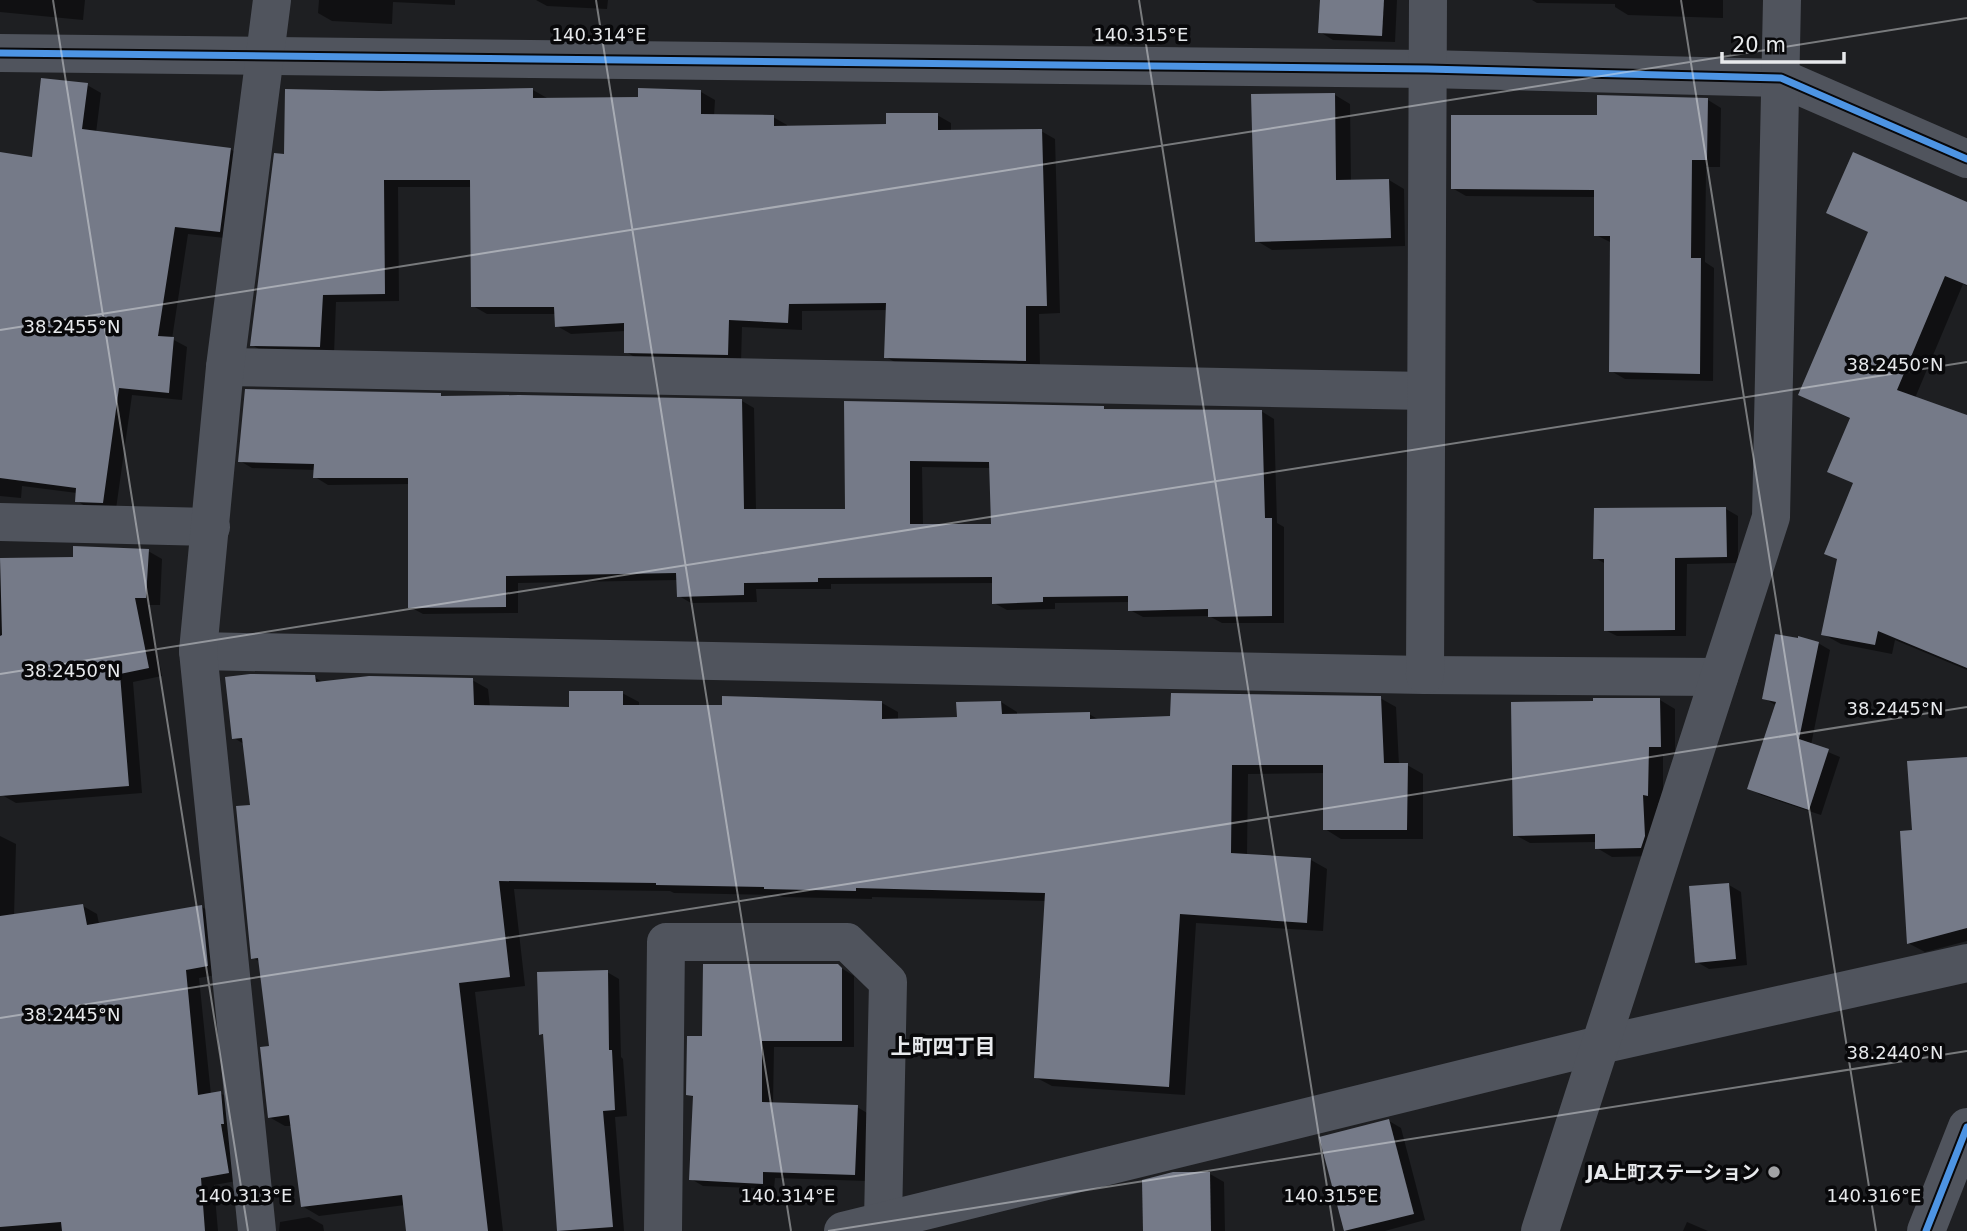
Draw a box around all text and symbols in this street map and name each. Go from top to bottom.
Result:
scale bar [1722,21,1844,65]
text: 140.314°E [552,24,646,45]
text: 140.315°E [1094,24,1188,45]
text: 20 m [1732,33,1786,57]
text: 38.2455°N [24,316,120,337]
text: 38.2450°N [1847,354,1943,375]
text: 38.2450°N [24,660,120,681]
text: 38.2445°N [1847,698,1943,719]
text: 38.2445°N [24,1004,120,1025]
district label: 上町四丁目 [891,1035,996,1059]
text: 38.2440°N [1847,1042,1943,1063]
place label: JA上町ステーション [1585,1161,1760,1183]
marker: JA上町ステーション [1766,1164,1782,1180]
text: 140.313°E [198,1185,292,1206]
text: 140.314°E [741,1185,835,1206]
text: 140.315°E [1284,1185,1378,1206]
text: 140.316°E [1827,1185,1921,1206]

